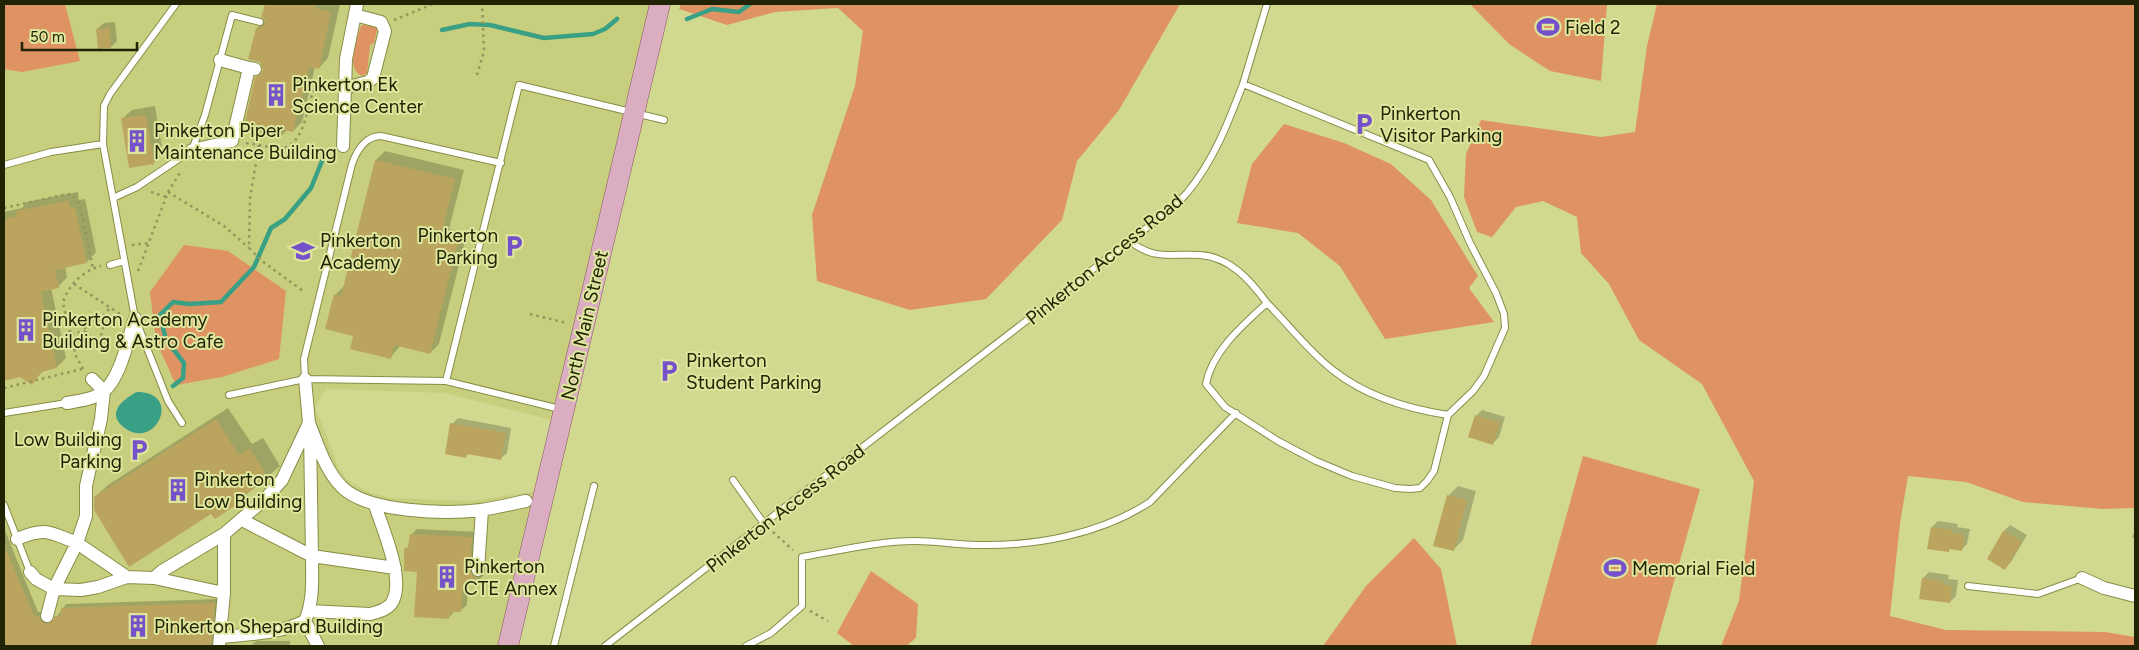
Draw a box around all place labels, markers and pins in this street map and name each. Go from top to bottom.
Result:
sports icon: Field 2 [1535,14,1561,40]
place label: Field 2 [1565,16,1621,39]
place label: Pinkerton Ek Science Center [292,73,424,118]
building icon: Pinkerton Ek Science Center [263,82,289,108]
place label: Pinkerton Visitor Parking [1380,102,1502,147]
parking icon: Pinkerton Visitor Parking [1351,111,1377,137]
place label: Pinkerton Piper Maintenance Building [154,119,337,164]
building icon: Pinkerton Piper Maintenance Building [124,128,150,154]
place label: Pinkerton Parking [417,224,498,269]
place label: Pinkerton Academy [320,229,401,274]
parking icon: Pinkerton Parking [501,233,527,259]
school or university icon: Pinkerton Academy [290,238,316,264]
place label: Pinkerton Academy Building & Astro Cafe [42,308,223,353]
building icon: Pinkerton Academy Building & Astro Cafe [13,317,39,343]
place label: Pinkerton Student Parking [686,349,822,394]
parking icon: Pinkerton Student Parking [656,358,682,384]
place label: Low Building Parking [14,428,122,473]
parking icon: Low Building Parking [126,437,152,463]
place label: Pinkerton Low Building [194,468,302,513]
building icon: Pinkerton Low Building [165,477,191,503]
place label: Pinkerton CTE Annex [464,555,558,600]
sports icon: Memorial Field [1602,555,1628,581]
place label: Memorial Field [1632,557,1755,580]
building icon: Pinkerton CTE Annex [434,564,460,590]
building icon: Pinkerton Shepard Building [125,613,151,639]
place label: Pinkerton Shepard Building [154,615,383,638]

